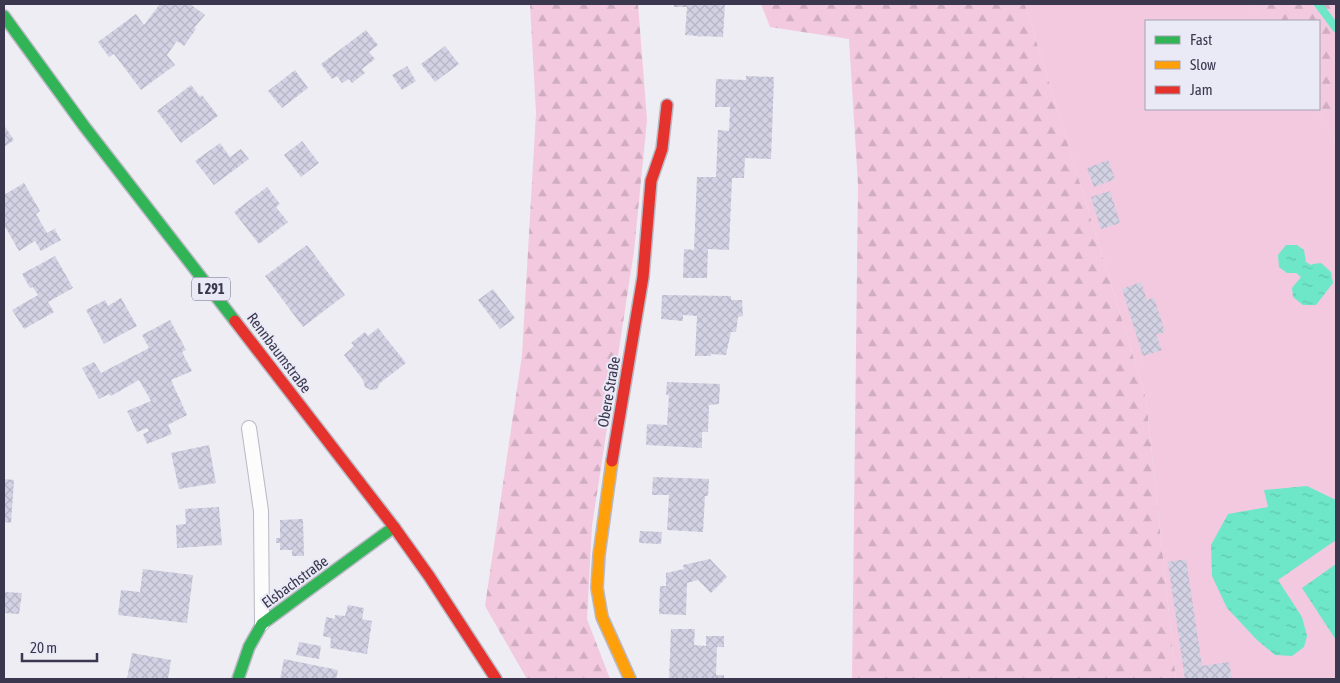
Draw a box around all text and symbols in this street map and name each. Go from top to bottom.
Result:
legend [1145,20,1320,110]
text: Fast [1190,31,1212,48]
text: Slow [1190,56,1216,73]
text: Jam [1190,81,1213,98]
road number: L 291 [192,278,230,300]
street label: Rennbaumstraße [244,309,315,396]
street label: Obere Straße [594,355,623,429]
street label: Elsbachstraße [258,552,331,611]
scale bar [22,630,98,662]
text: 20 m [30,639,57,656]

